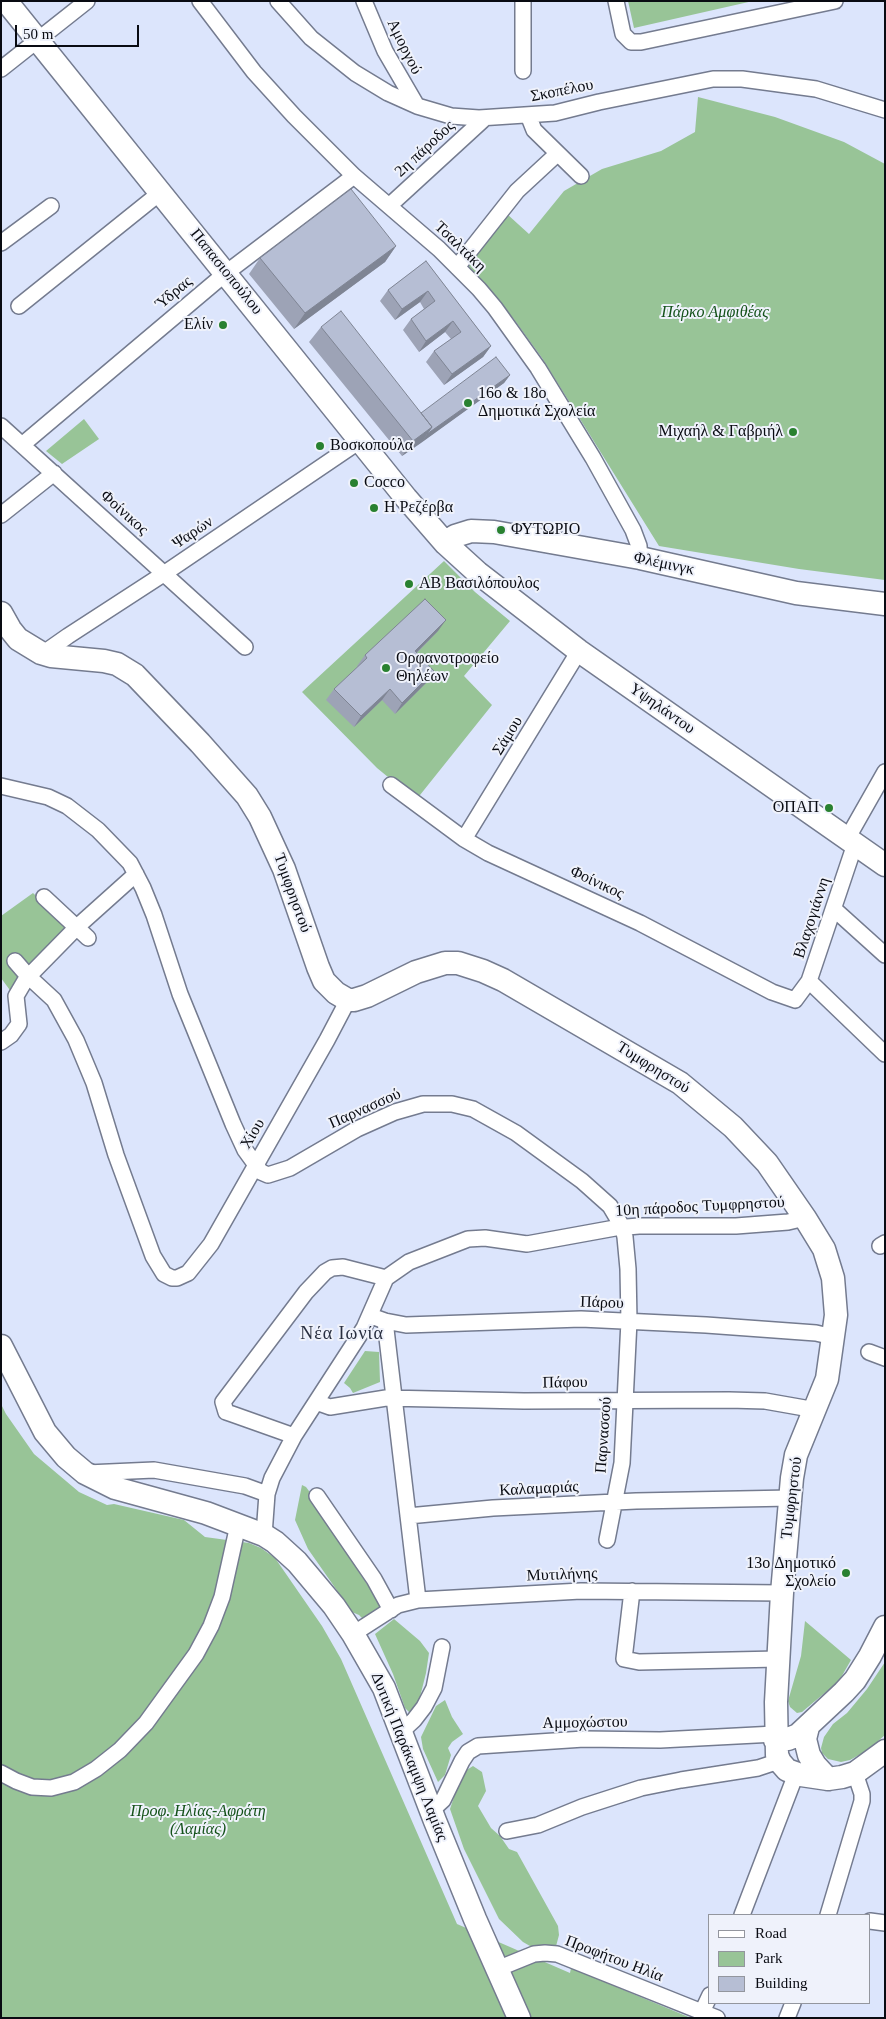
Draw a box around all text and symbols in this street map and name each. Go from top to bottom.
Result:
scale bar [18,15,141,47]
street label: Αμοργού [382,16,426,78]
text: 50 m [23,26,53,42]
street label: Σκοπέλου [529,76,595,106]
street label: 2η πάροδος [391,117,459,181]
street label: Τσαλτάκη [430,218,490,276]
street label: Παπασιοπούλου [185,225,267,319]
street label: Ύδρας [152,272,196,314]
park label: Πάρκο Αμφιθέας [661,303,769,323]
place label: Ελίν [184,315,213,335]
marker: Ελίν [217,319,229,331]
place label: 16ο & 18ο Δημοτικά Σχολεία [478,384,596,422]
marker: 16ο & 18ο Δημοτικά Σχολεία [462,397,474,409]
place label: Μιχαήλ & Γαβριήλ [659,422,783,442]
marker: Μιχαήλ & Γαβριήλ [787,426,799,438]
place label: Βοσκοπούλα [330,436,413,456]
marker: Βοσκοπούλα [314,440,326,452]
place label: Cocco [364,473,405,493]
marker: Cocco [348,477,360,489]
street label: Φοίνικος [96,487,152,539]
place label: Η Ρεζέρβα [384,498,453,518]
marker: Η Ρεζέρβα [368,502,380,514]
street label: Ψαρών [169,512,217,554]
place label: ΦΥΤΩΡΙΟ [511,520,580,540]
marker: ΦΥΤΩΡΙΟ [495,524,507,536]
street label: Φλέμινγκ [632,548,696,580]
place label: ΑΒ Βασιλόπουλος [419,574,539,594]
marker: ΑΒ Βασιλόπουλος [403,578,415,590]
place label: Ορφανοτροφείο Θηλέων [396,649,499,687]
marker: Ορφανοτροφείο Θηλέων [380,662,392,674]
street label: Υψηλάντου [626,679,698,739]
street label: Σάμου [489,713,527,759]
place label: ΟΠΑΠ [773,798,819,818]
marker: ΟΠΑΠ [823,802,835,814]
street label: Τυμφρηστού [269,851,315,935]
street label: Φοίνικος [567,862,627,904]
street label: Βλαχογιάννη [790,875,834,961]
street label: Τυμφρηστού [613,1038,693,1098]
street label: Παρνασσού [326,1085,404,1133]
street label: Χίου [237,1115,269,1153]
street label: 10η πάροδος Τυμφρηστού [615,1193,785,1221]
street label: Πάρου [580,1293,624,1313]
district label: Νέα Ιωνία [299,1323,385,1345]
street label: Πάφου [542,1373,588,1393]
street label: Παρνασσού [592,1396,616,1474]
street label: Τυμφρηστού [777,1456,807,1540]
street label: Καλαμαριάς [499,1477,579,1501]
place label: 13ο Δημοτικό Σχολείο [746,1554,836,1592]
street label: Μυτιλήνης [526,1564,598,1586]
marker: 13ο Δημοτικό Σχολείο [840,1567,852,1579]
street label: Δυτική Παράκαμψη Λαμίας [366,1670,452,1844]
street label: Αμμοχώστου [542,1713,628,1733]
park label: Προφ. Ηλίας-Αφράτη (Λαμίας) [130,1802,266,1840]
legend [708,1914,871,2004]
text: Road [755,1925,787,1941]
street label: Προφήτου Ηλία [562,1931,666,1987]
text: Park [755,1950,783,1966]
text: Building [755,1975,808,1991]

